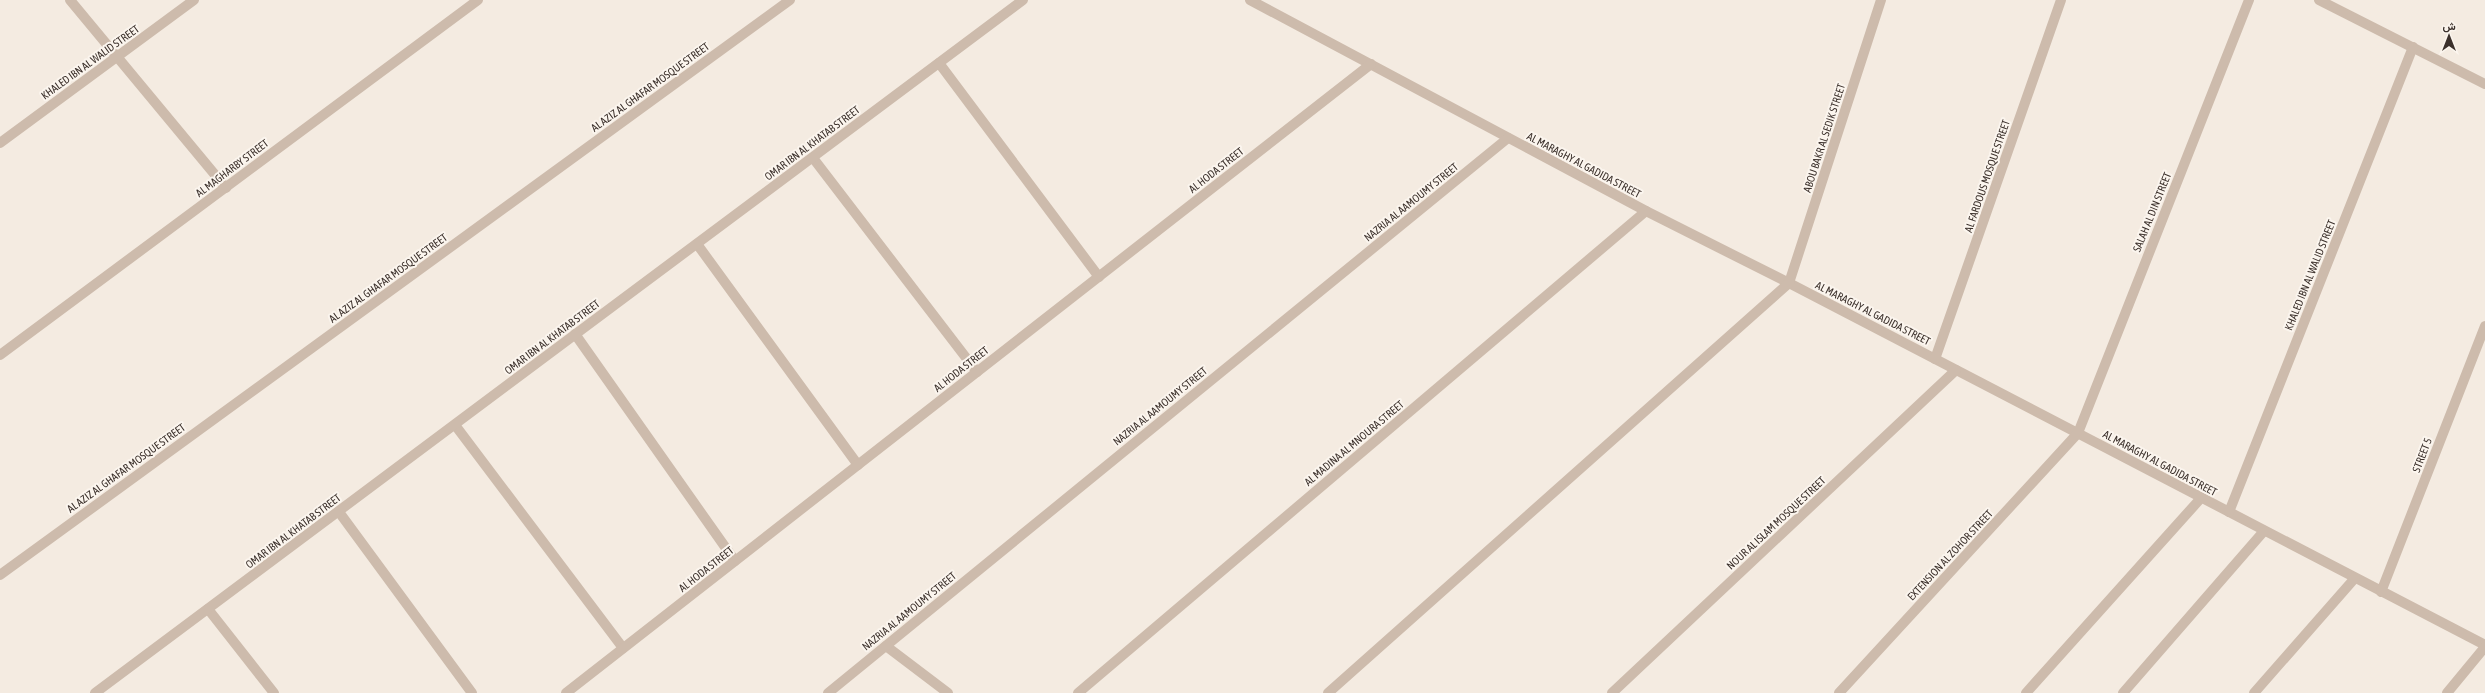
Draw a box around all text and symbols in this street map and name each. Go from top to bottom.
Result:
north arrow [2429,16,2469,56]
text: ش [2442,20,2456,33]
street label: KHALED IBN AL WALID STREET [39,22,141,102]
street label: AL AZIZ AL GHAFAR MOSQUE STREET [589,40,711,134]
street label: ABOU BAKR AL SEDIK STREET [1801,82,1847,194]
street label: OMAR IBN AL KHATAB STREET [762,103,862,183]
street label: AL FARDOUS MOSQUE STREET [1962,118,2012,234]
street label: AL MARAGHY AL GADIDA STREET [1525,130,1643,200]
street label: AL MAGHARBY STREET [193,137,271,199]
street label: AL HODA STREET [1186,145,1246,195]
street label: NAZRIA AL AAMOUMY STREET [1362,160,1460,244]
street label: SALAH AL DIN STREET [2131,170,2174,254]
street label: KHALED IBN AL WALID STREET [2282,218,2338,332]
street label: AL AZIZ AL GHAFAR MOSQUE STREET [327,231,449,325]
street label: AL MARAGHY AL GADIDA STREET [1814,279,1932,347]
street label: OMAR IBN AL KHATAB STREET [502,297,602,377]
street label: AL HODA STREET [931,344,991,394]
street label: NAZRIA AL AAMOUMY STREET [1111,364,1209,448]
street label: AL MADINA AL MNOURA STREET [1302,398,1406,488]
street label: AL AZIZ AL GHAFAR MOSQUE STREET [65,421,187,515]
street label: AL MARAGHY AL GADIDA STREET [2101,428,2219,498]
street label: STREET 5 [2410,436,2434,474]
street label: NOUR AL ISLAM MOSQUE STREET [1724,474,1828,572]
street label: OMAR IBN AL KHATAB STREET [243,491,343,571]
street label: EXTENSION AL ZOHOR STREET [1905,507,1995,603]
street label: AL HODA STREET [676,544,736,594]
street label: NAZRIA AL AAMOUMY STREET [860,569,958,653]

